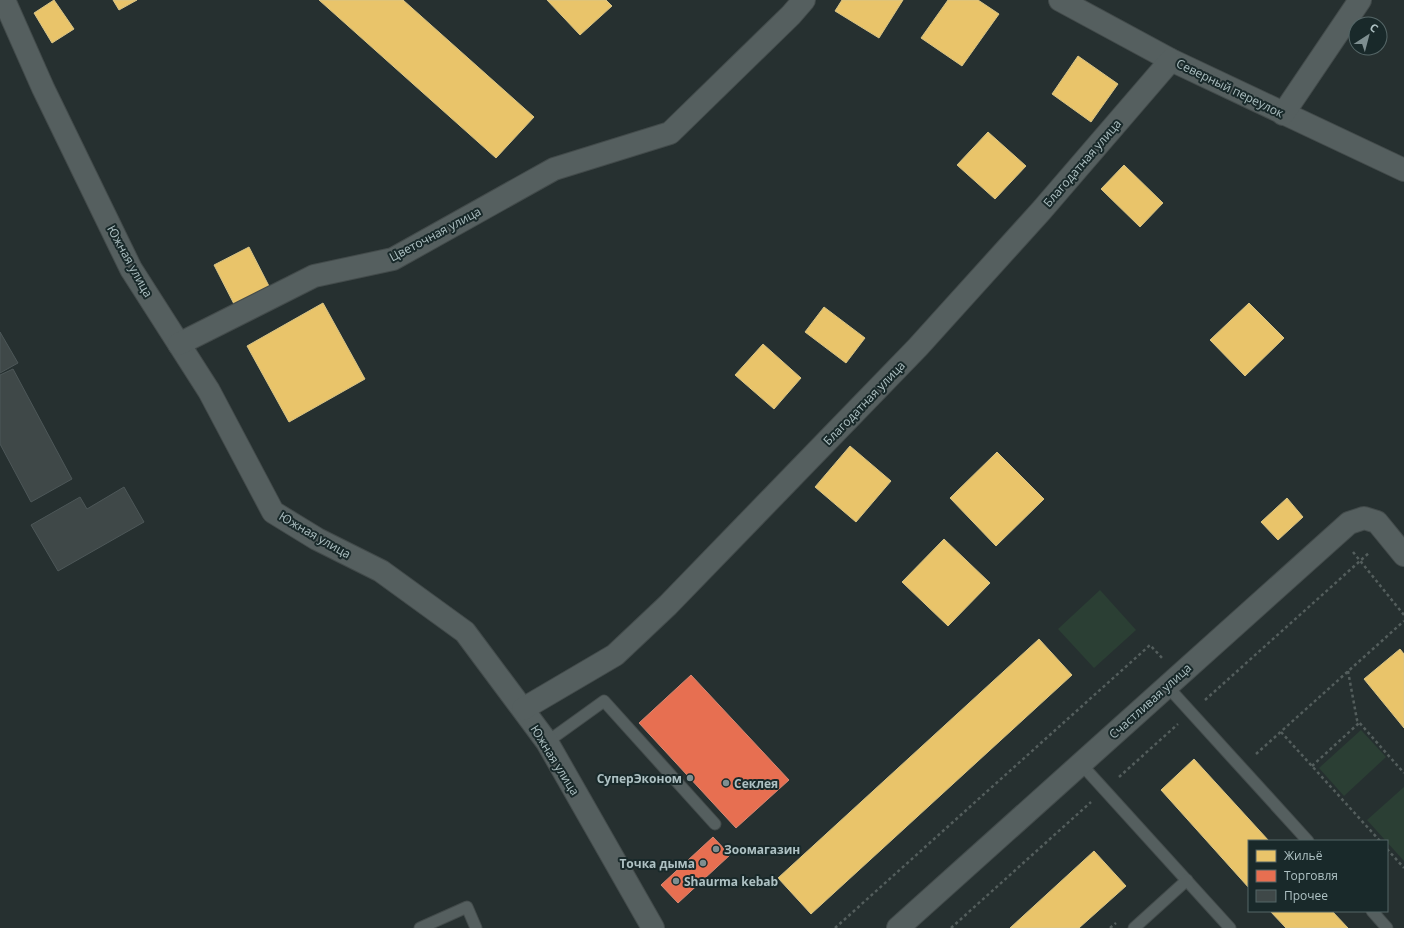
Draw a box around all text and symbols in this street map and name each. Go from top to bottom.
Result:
north arrow [1348,16,1388,56]
text: С [1367,19,1381,36]
street label: Северный переулок [1174,55,1287,122]
street label: Благодатная улица [1039,115,1125,211]
street label: Цветочная улица [386,203,484,265]
street label: Южная улица [103,222,157,300]
street label: Благодатная улица [819,357,909,449]
street label: Южная улица [276,508,354,562]
street label: Счастливая улица [1105,659,1195,743]
street label: Южная улица [527,722,583,798]
place label: СуперЭконом [597,770,682,787]
marker: СуперЭконом [685,773,695,783]
place label: Секлея [734,775,778,792]
marker: Секлея [721,778,731,788]
legend [1248,840,1388,912]
place label: Зоомагазин [724,841,800,858]
marker: Зоомагазин [711,844,721,854]
text: Жильё [1284,847,1323,864]
place label: Точка дыма [619,855,695,872]
marker: Точка дыма [698,858,708,868]
text: Торговля [1284,867,1338,884]
place label: Shaurma kebab [684,873,779,890]
marker: Shaurma kebab [671,876,681,886]
text: Прочее [1284,887,1328,904]

